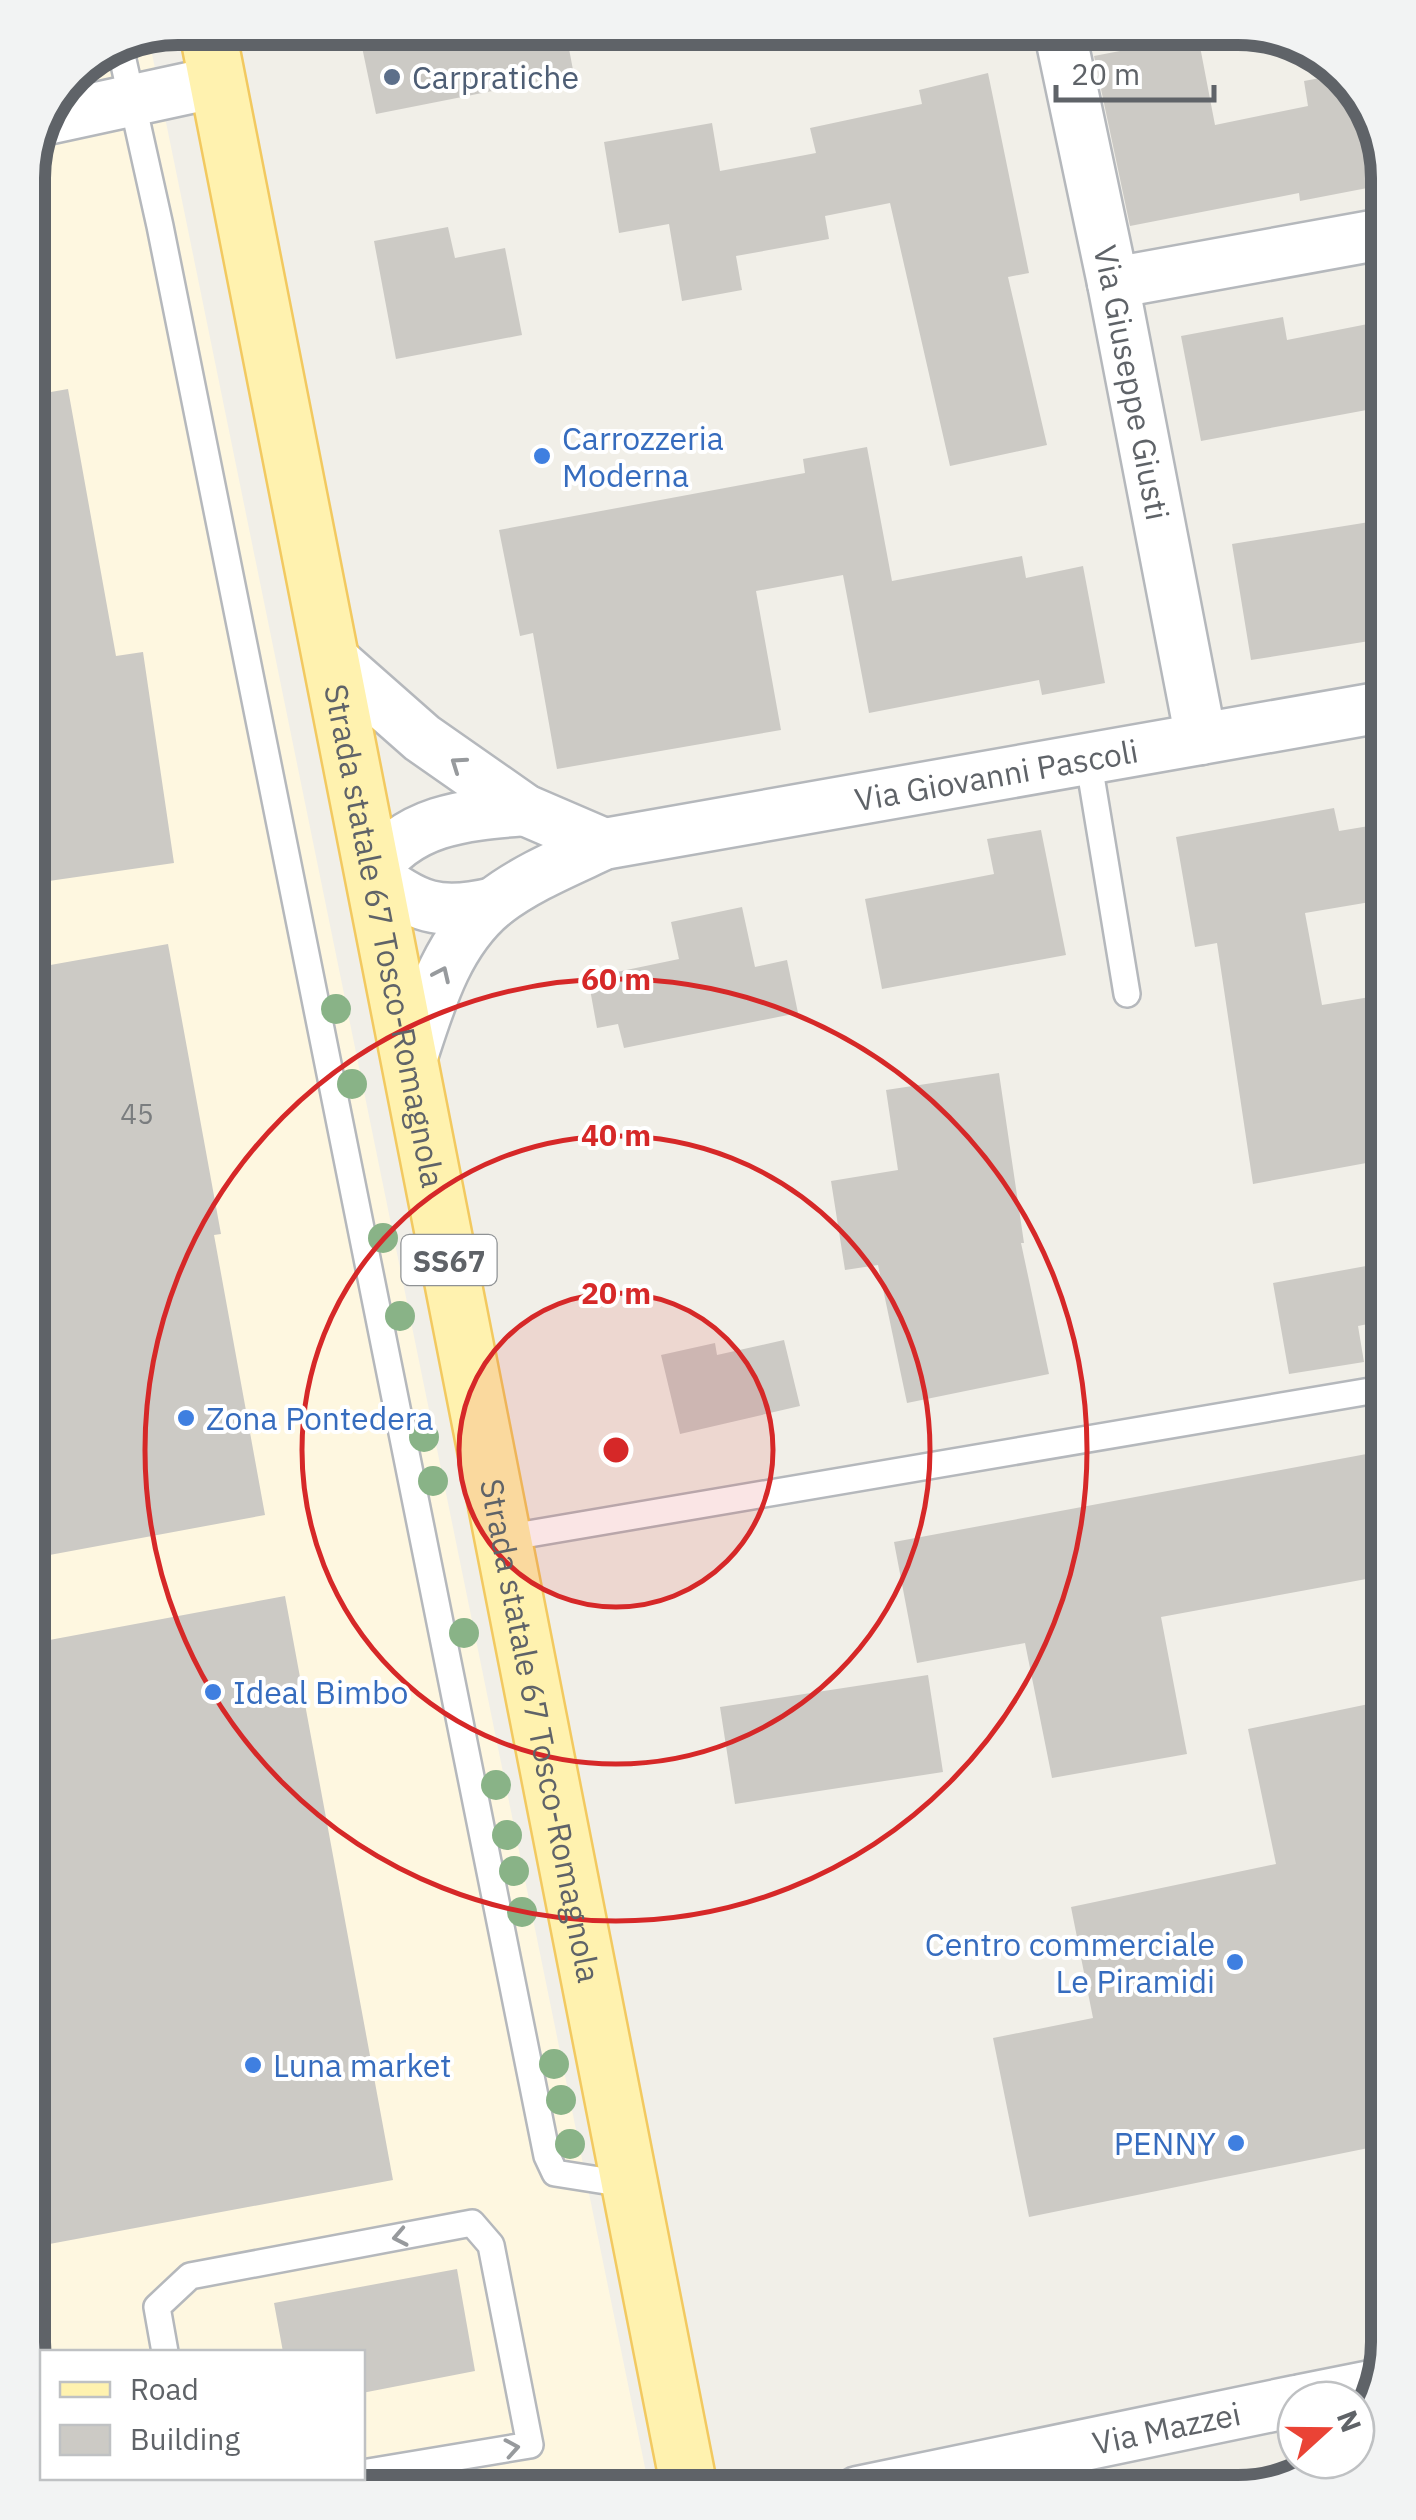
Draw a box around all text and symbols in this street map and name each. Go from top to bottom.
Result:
scale bar [1056,40,1214,102]
text: 20 m [1071,54,1140,93]
place label: Carpratiche [412,56,579,98]
marker: Carpratiche [381,66,403,88]
street label: Via Giuseppe Giusti [1085,241,1179,524]
place label: Carrozzeria Moderna [562,417,724,496]
marker: Carrozzeria Moderna [531,445,553,467]
street label: Strada statale 67 Tosco-Romagnola [315,680,455,1191]
street label: Via Giovanni Pascoli [851,729,1141,820]
one-way arrow [451,758,469,776]
text: 60 m [581,959,651,998]
one-way arrow [429,967,449,985]
house number: 45 [120,1095,154,1132]
text: 40 m [581,1115,651,1154]
road number: SS67 [402,1235,496,1285]
text: 20 m [581,1273,651,1312]
place label: Zona Pontedera [206,1397,434,1439]
marker: Zona Pontedera [175,1407,197,1429]
centre of rings [598,1432,634,1468]
street label: Strada statale 67 Tosco-Romagnola [471,1475,611,1986]
place label: Ideal Bimbo [233,1671,408,1713]
marker: Ideal Bimbo [202,1681,224,1703]
place label: Centro commerciale Le Piramidi [925,1923,1215,2002]
marker: Centro commerciale Le Piramidi [1224,1951,1246,1973]
place label: Luna market [273,2044,452,2086]
marker: Luna market [242,2054,264,2076]
place label: PENNY [1114,2122,1216,2164]
marker: PENNY [1225,2132,1247,2154]
one-way arrow [391,2226,408,2247]
legend [40,2350,365,2480]
text: Road [130,2369,199,2408]
north arrow [1276,2380,1376,2480]
street label: Via Mazzei [1089,2392,1244,2464]
text: N [1329,2405,1371,2437]
text: Building [130,2419,240,2458]
one-way arrow [503,2438,520,2459]

